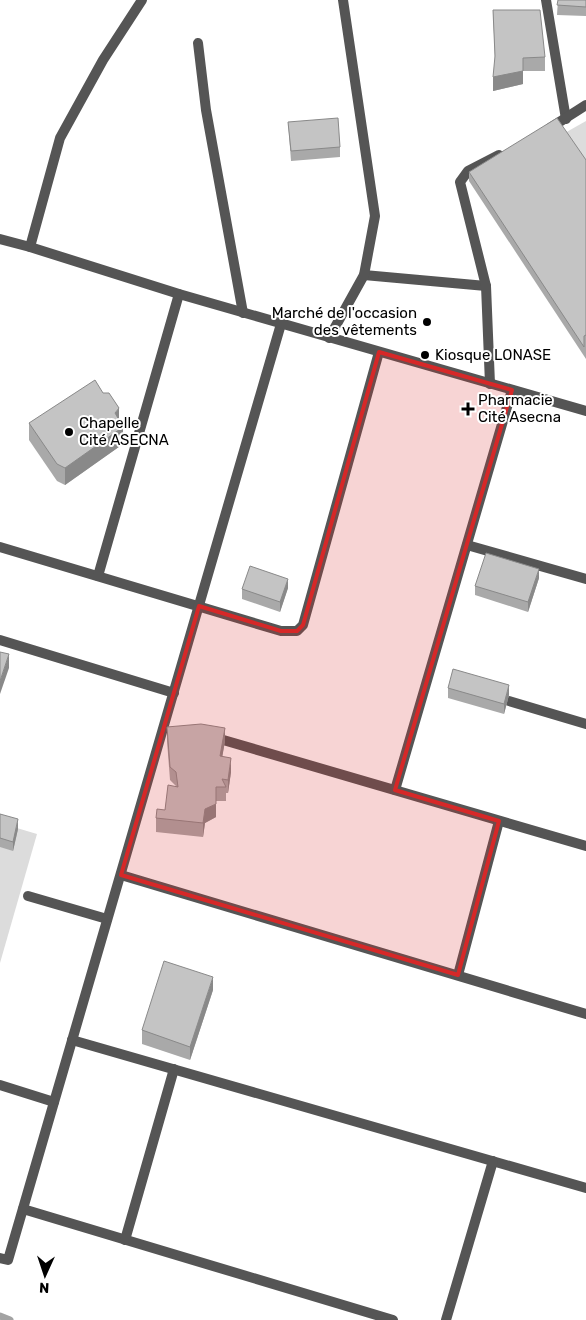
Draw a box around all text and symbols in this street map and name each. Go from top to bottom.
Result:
place label: Marché de l'occasion des vêtements [272,304,417,339]
marker: Marché de l'occasion des vêtements [421,316,433,328]
place label: Kiosque LONASE [435,346,551,364]
marker: Kiosque LONASE [419,349,431,361]
place label: Pharmacie Cité Asecna [478,391,561,426]
marker: Pharmacie Cité Asecna [462,403,474,415]
place label: Chapelle Cité ASECNA [79,414,169,449]
marker: Chapelle Cité ASECNA [63,426,75,438]
north arrow [20,1250,70,1300]
text: N [39,1279,50,1296]

